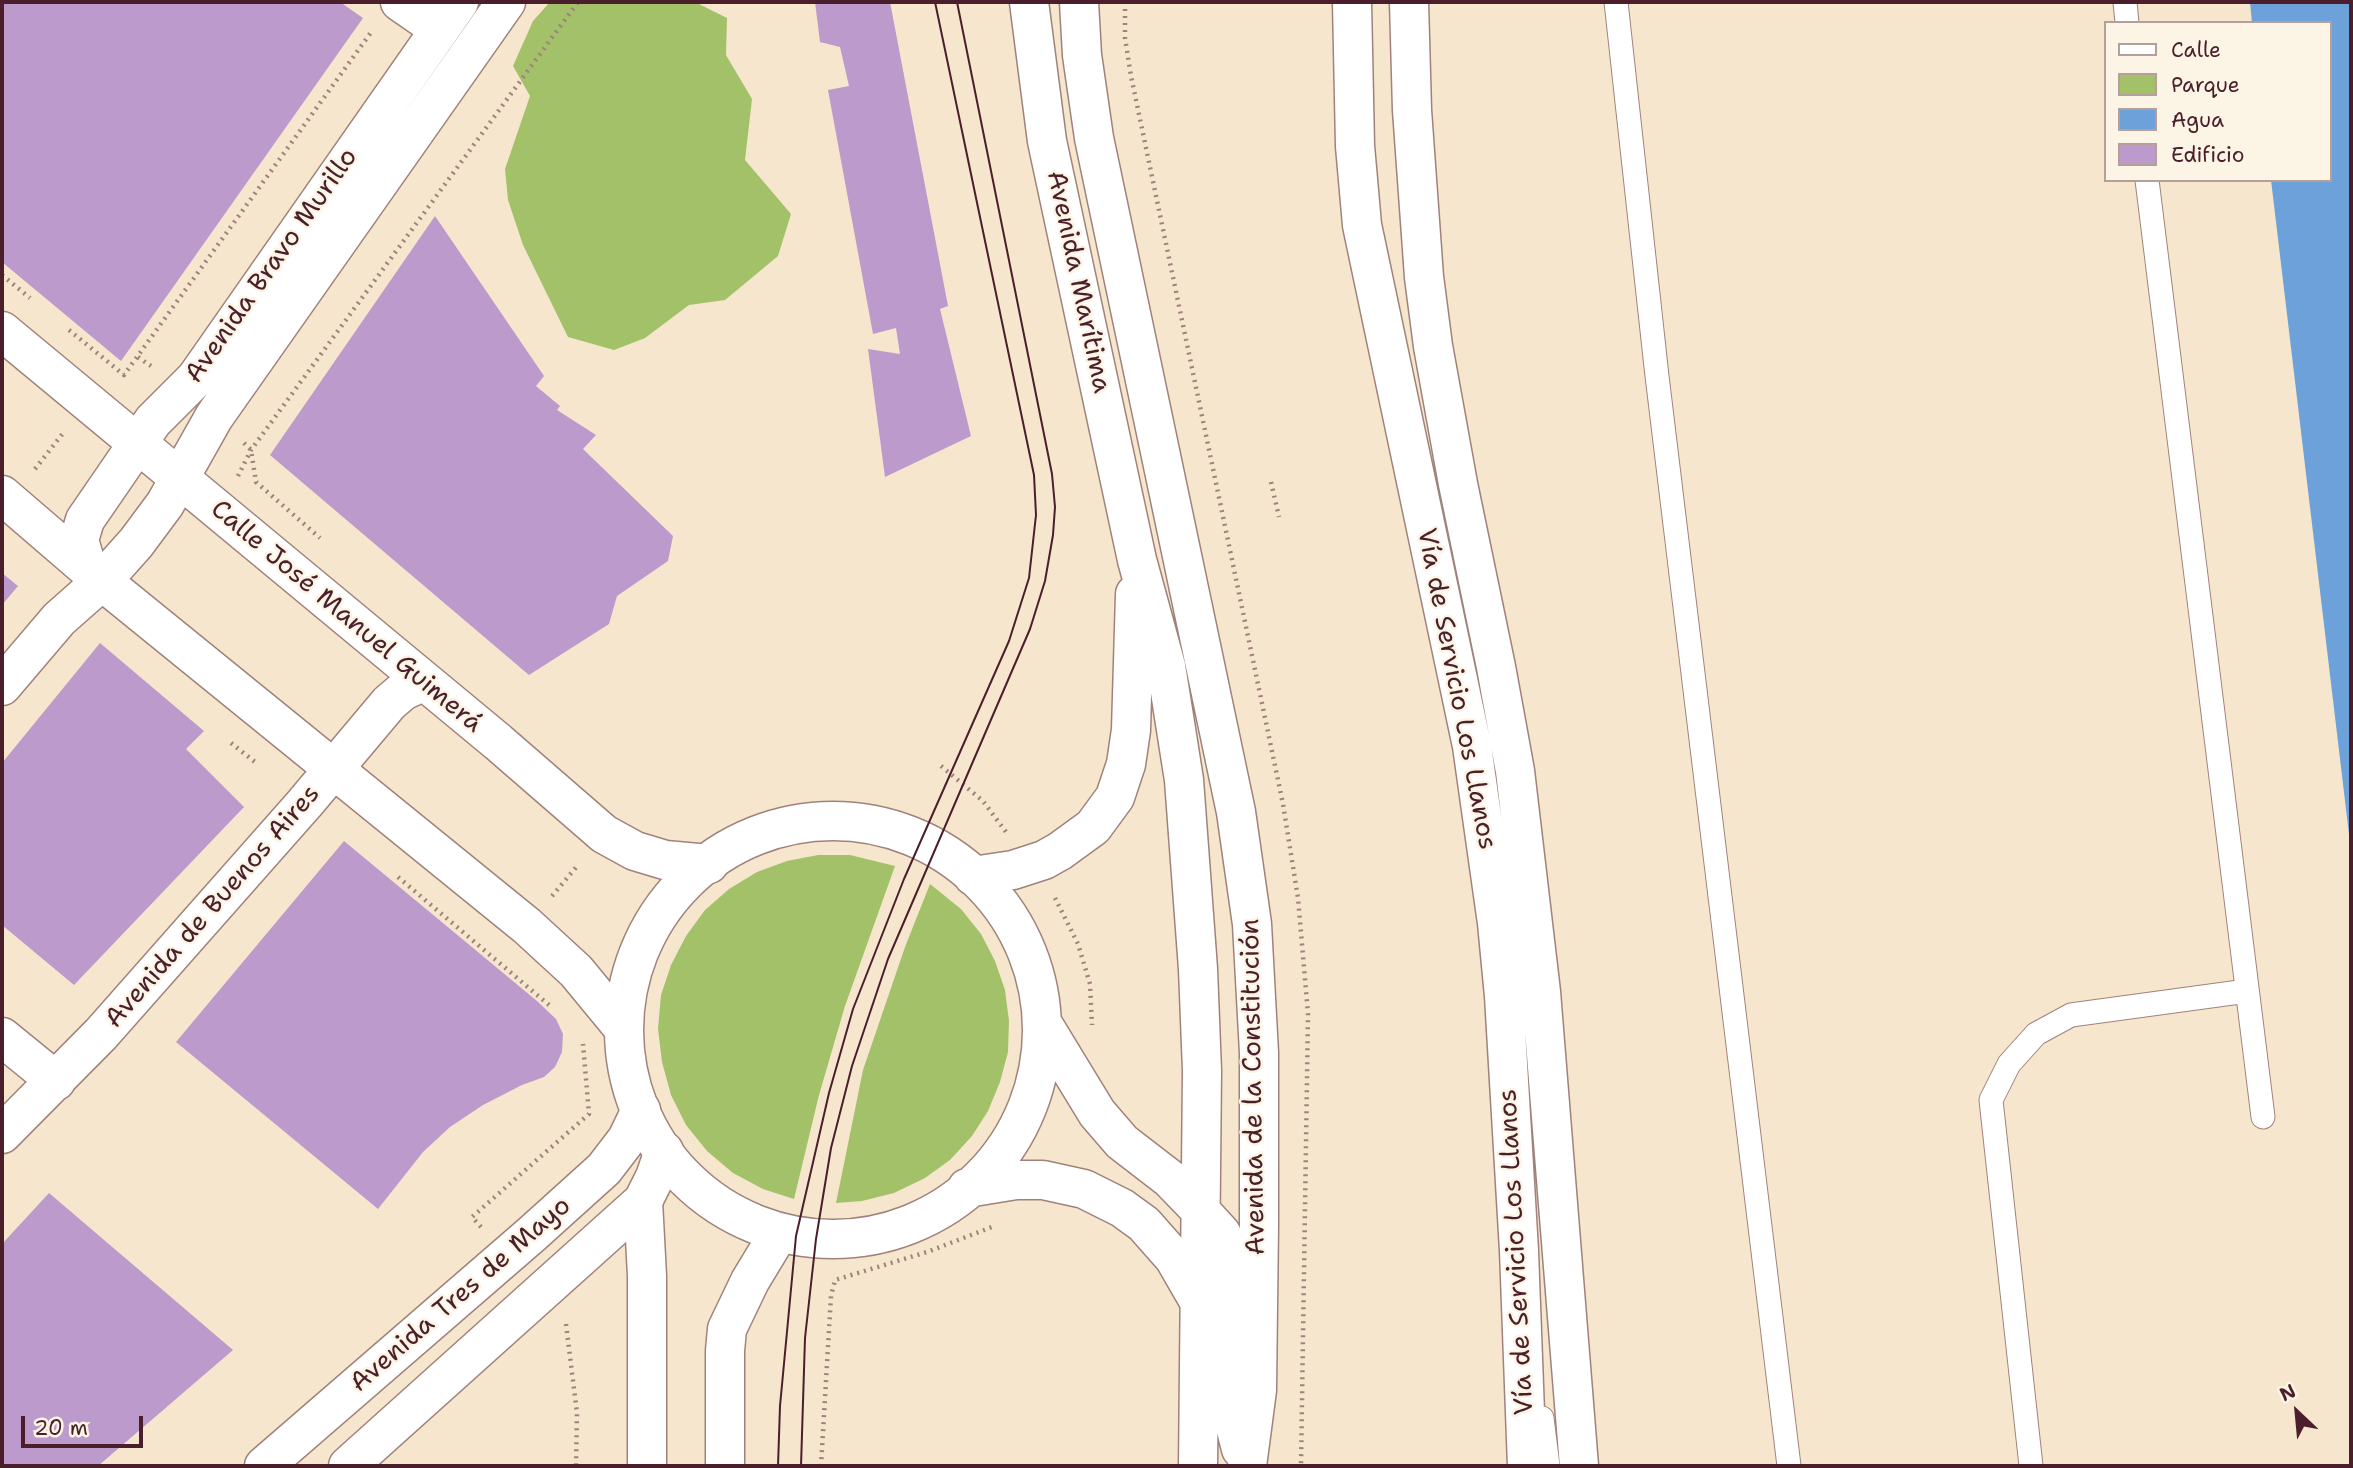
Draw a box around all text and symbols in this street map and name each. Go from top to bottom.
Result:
legend [2104,21,2332,182]
text: Calle [2171,36,2221,64]
text: Parque [2171,71,2240,99]
text: Agua [2171,106,2224,134]
text: Edificio [2171,141,2244,169]
street label: Avenida Bravo Murillo [179,143,365,389]
street label: Avenida Marítima [1039,168,1117,396]
street label: Calle José Manuel Guimerá [204,494,488,740]
street label: Vía de Servicio Los Llanos [1410,526,1502,852]
street label: Avenida de Buenos Aires [99,779,327,1035]
street label: Avenida de la Constitución [1235,918,1273,1256]
street label: Vía de Servicio Los Llanos [1493,1088,1541,1416]
street label: Avenida Tres de Mayo [344,1191,578,1399]
north arrow [2262,1377,2332,1447]
text: N [2275,1378,2300,1407]
scale bar [24,1402,147,1446]
text: 20 m [34,1414,88,1442]

